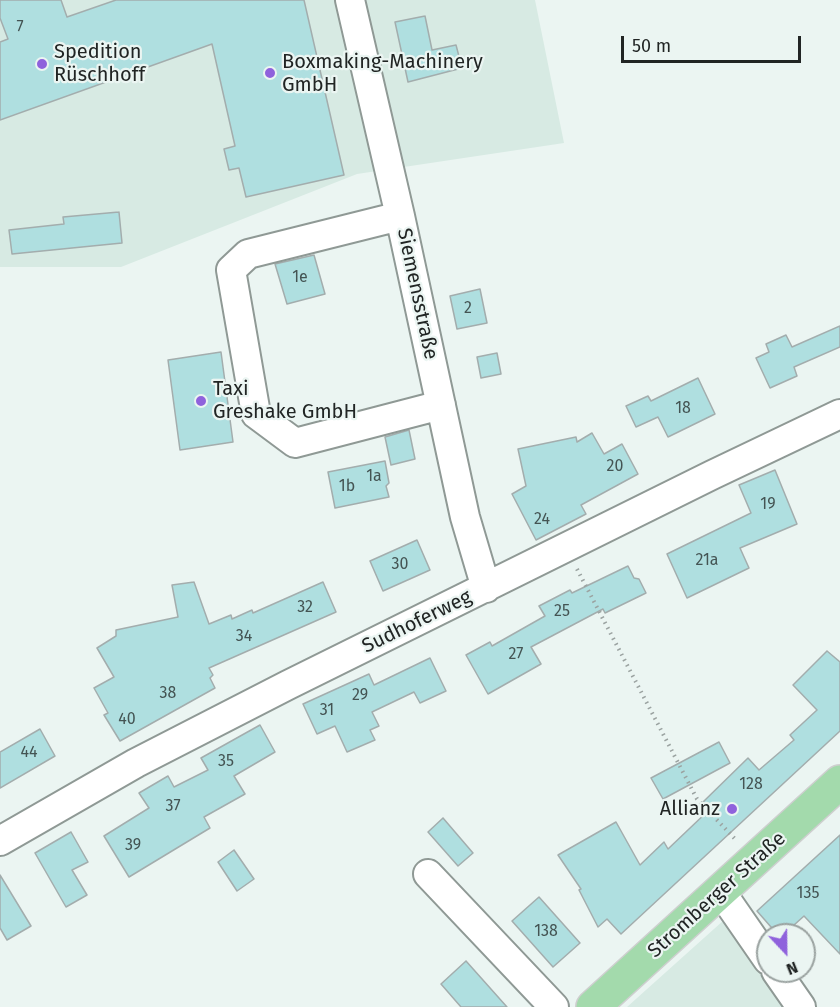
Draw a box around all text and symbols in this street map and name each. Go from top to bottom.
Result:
house number: 7 [16,18,24,38]
scale bar [624,24,804,62]
text: 50 m [632,35,671,57]
place label: Spedition Rüschhoff [54,40,145,87]
place label: Boxmaking-Machinery GmbH [282,50,483,97]
marker: Spedition Rüschhoff [35,57,49,71]
marker: Boxmaking-Machinery GmbH [263,66,277,80]
street label: Siemensstraße [391,226,443,362]
house number: 1e [292,268,308,288]
house number: 2 [464,299,472,319]
place label: Taxi Greshake GmbH [213,377,357,424]
marker: Taxi Greshake GmbH [194,394,208,408]
house number: 18 [675,399,691,419]
house number: 20 [607,457,623,477]
house number: 1a [366,467,382,487]
house number: 1b [339,477,355,497]
house number: 19 [760,495,776,515]
house number: 24 [534,510,550,530]
house number: 21a [695,551,719,571]
house number: 30 [392,555,408,575]
street label: Sudhoferweg [358,585,476,659]
house number: 32 [297,598,313,618]
house number: 25 [554,602,570,622]
house number: 34 [236,627,252,647]
house number: 27 [509,645,523,665]
house number: 38 [160,684,176,704]
house number: 29 [352,686,368,706]
house number: 31 [320,701,334,721]
house number: 40 [118,710,136,730]
house number: 44 [20,743,38,763]
house number: 35 [218,752,234,772]
house number: 128 [739,775,763,795]
house number: 37 [165,797,181,817]
place label: Allianz [660,797,720,821]
marker: Allianz [725,802,739,816]
street label: Stromberger Straße [643,827,791,963]
house number: 39 [125,836,141,856]
house number: 135 [797,884,819,904]
house number: 138 [534,922,558,942]
north arrow [756,923,816,983]
text: N [784,958,801,979]

